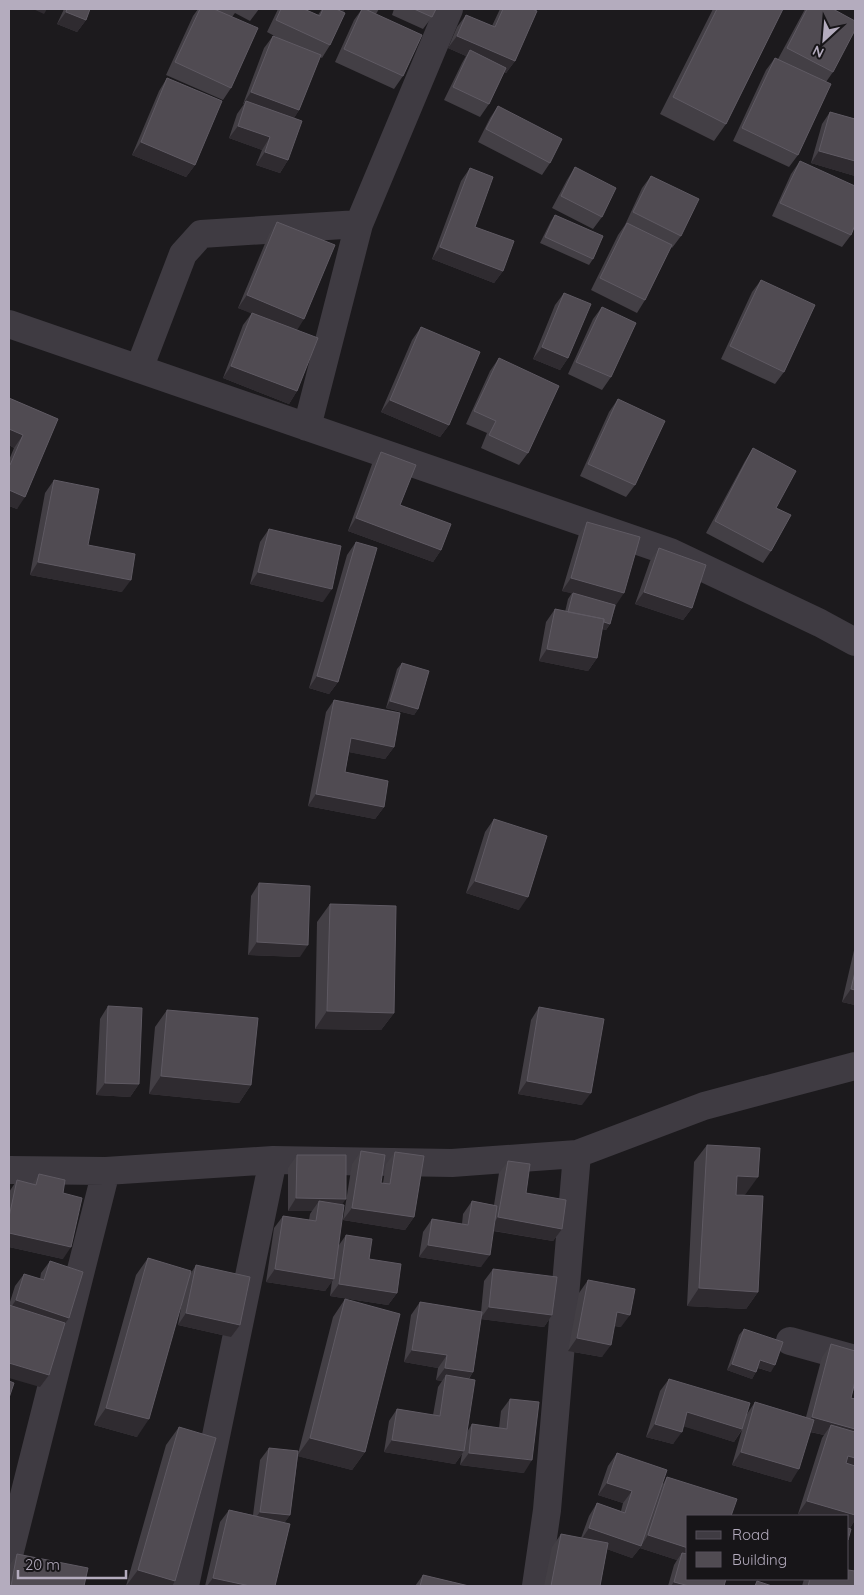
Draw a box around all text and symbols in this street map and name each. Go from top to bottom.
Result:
north arrow [799,15,849,65]
text: N [810,41,827,62]
legend [686,1515,849,1580]
text: Road [732,1525,769,1544]
scale bar [18,1548,125,1580]
text: Building [732,1550,787,1569]
text: 20 m [25,1555,60,1574]

